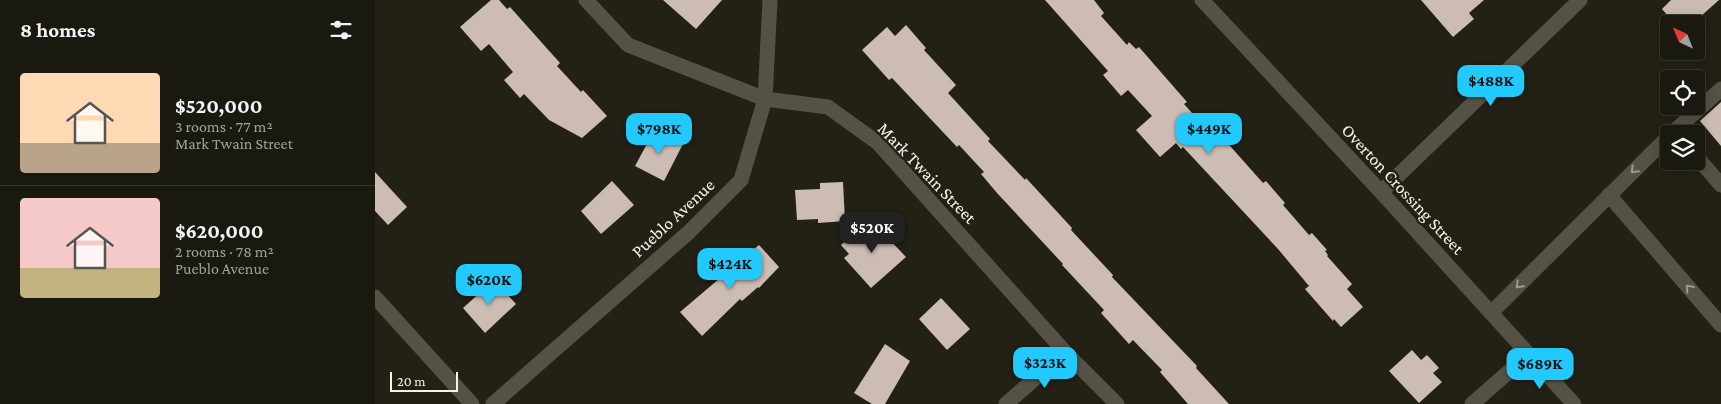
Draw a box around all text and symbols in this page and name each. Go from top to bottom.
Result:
north arrow [1660,15,1705,60]
map controls [1660,15,1705,170]
icon: filters [327,16,355,44]
text: 8 homes [20,18,95,42]
pin: $488K [1456,64,1526,107]
button: locate [1660,70,1705,115]
text: $488K [1468,72,1514,89]
icon: home [60,93,120,153]
text: $520,000 [175,94,262,118]
pin: $798K [624,112,694,155]
pin: $449K [1174,112,1244,155]
text: 3 rooms · 77 m² [175,118,273,135]
street label: Mark Twain Street [874,118,981,228]
text: $798K [637,120,681,137]
text: $449K [1187,120,1231,137]
street label: Overton Crossing Street [1337,120,1469,259]
button: layers [1660,125,1705,170]
text: Mark Twain Street [175,135,293,152]
one-way arrow [1631,164,1640,173]
street label: Pueblo Avenue [628,175,719,261]
pin: $520K [837,212,907,254]
icon: home [60,218,120,278]
text: $620,000 [175,219,263,243]
text: $520K [850,219,894,236]
text: 2 rooms · 78 m² [175,243,274,260]
pin: $424K [695,248,765,290]
text: $424K [708,255,752,272]
text: Pueblo Avenue [175,260,269,277]
pin: $620K [454,264,524,306]
text: $620K [467,271,511,288]
one-way arrow [1516,279,1525,288]
one-way arrow [1686,284,1695,293]
pin: $323K [1010,346,1080,389]
pin: $689K [1505,348,1575,390]
text: $323K [1024,354,1066,371]
text: $689K [1518,355,1562,372]
scale bar [390,369,457,392]
text: 20 m [397,373,425,389]

